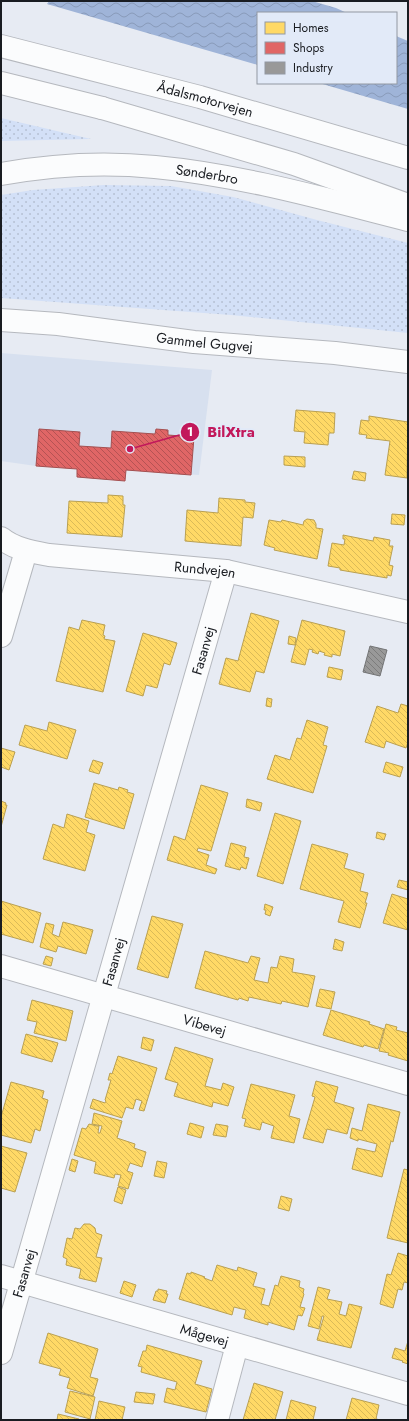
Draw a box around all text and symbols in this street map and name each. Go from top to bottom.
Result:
legend [257,12,397,84]
text: Homes [293,19,329,37]
text: Shops [293,39,324,57]
text: Industry [293,59,334,77]
street label: Ådalsmotorvejen [155,76,256,122]
street label: Sønderbro [175,159,240,189]
street label: Gammel Gugvej [155,327,254,357]
callout: BilXtra [180,419,263,446]
text: BilXtra [207,421,255,443]
text: 1 [187,423,193,441]
street label: Rundvejen [173,556,238,583]
street label: Fasanvej [187,624,220,677]
street label: Fasanvej [97,935,130,989]
street label: Vibevej [180,1009,229,1041]
street label: Fasanvej [7,1247,40,1300]
street label: Mågevej [178,1318,231,1352]

